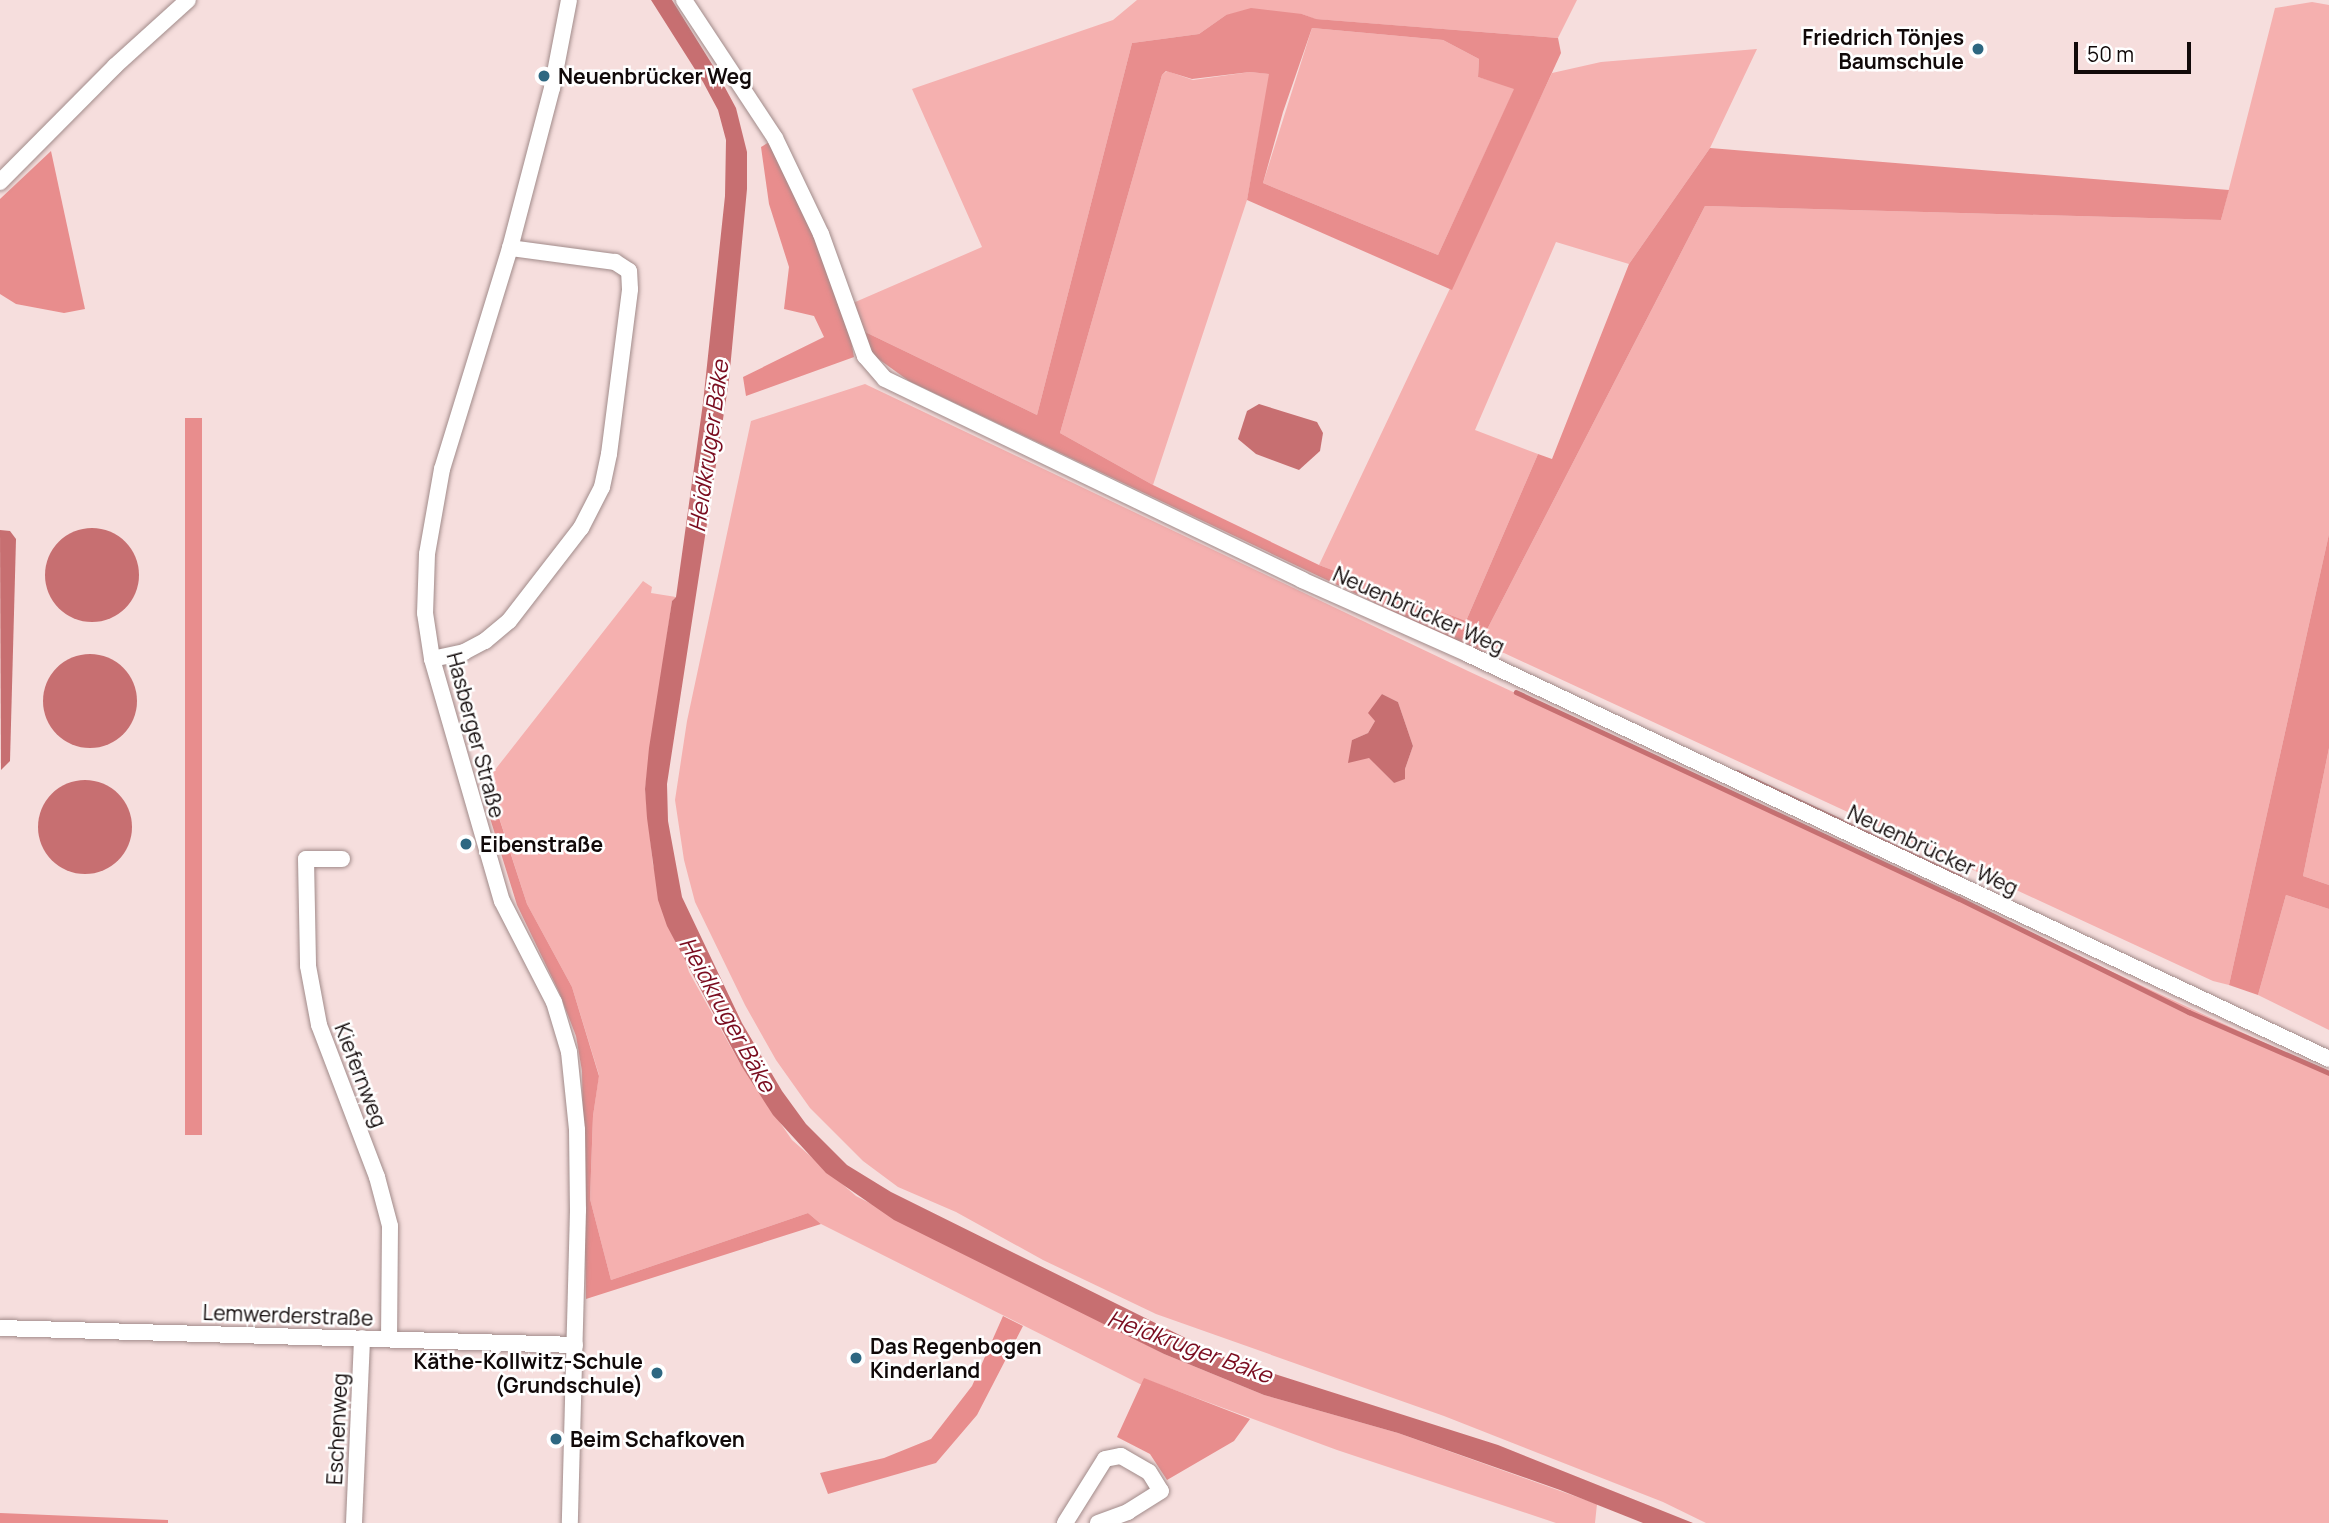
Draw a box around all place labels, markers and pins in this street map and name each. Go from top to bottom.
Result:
place label: Friedrich Tönjes Baumschule [1802,24,1964,74]
marker: Friedrich Tönjes Baumschule [1970,41,1986,57]
place label: Neuenbrücker Weg [558,63,752,89]
marker: Neuenbrücker Weg [536,68,552,84]
place label: Eibenstraße [480,831,603,857]
marker: Eibenstraße [458,836,474,852]
place label: Das Regenbogen Kinderland [870,1333,1042,1383]
place label: Käthe-Kollwitz-Schule (Grundschule) [414,1348,643,1398]
marker: Das Regenbogen Kinderland [848,1350,864,1366]
marker: Käthe-Kollwitz-Schule (Grundschule) [649,1365,665,1381]
place label: Beim Schafkoven [570,1426,745,1452]
marker: Beim Schafkoven [548,1431,564,1447]

